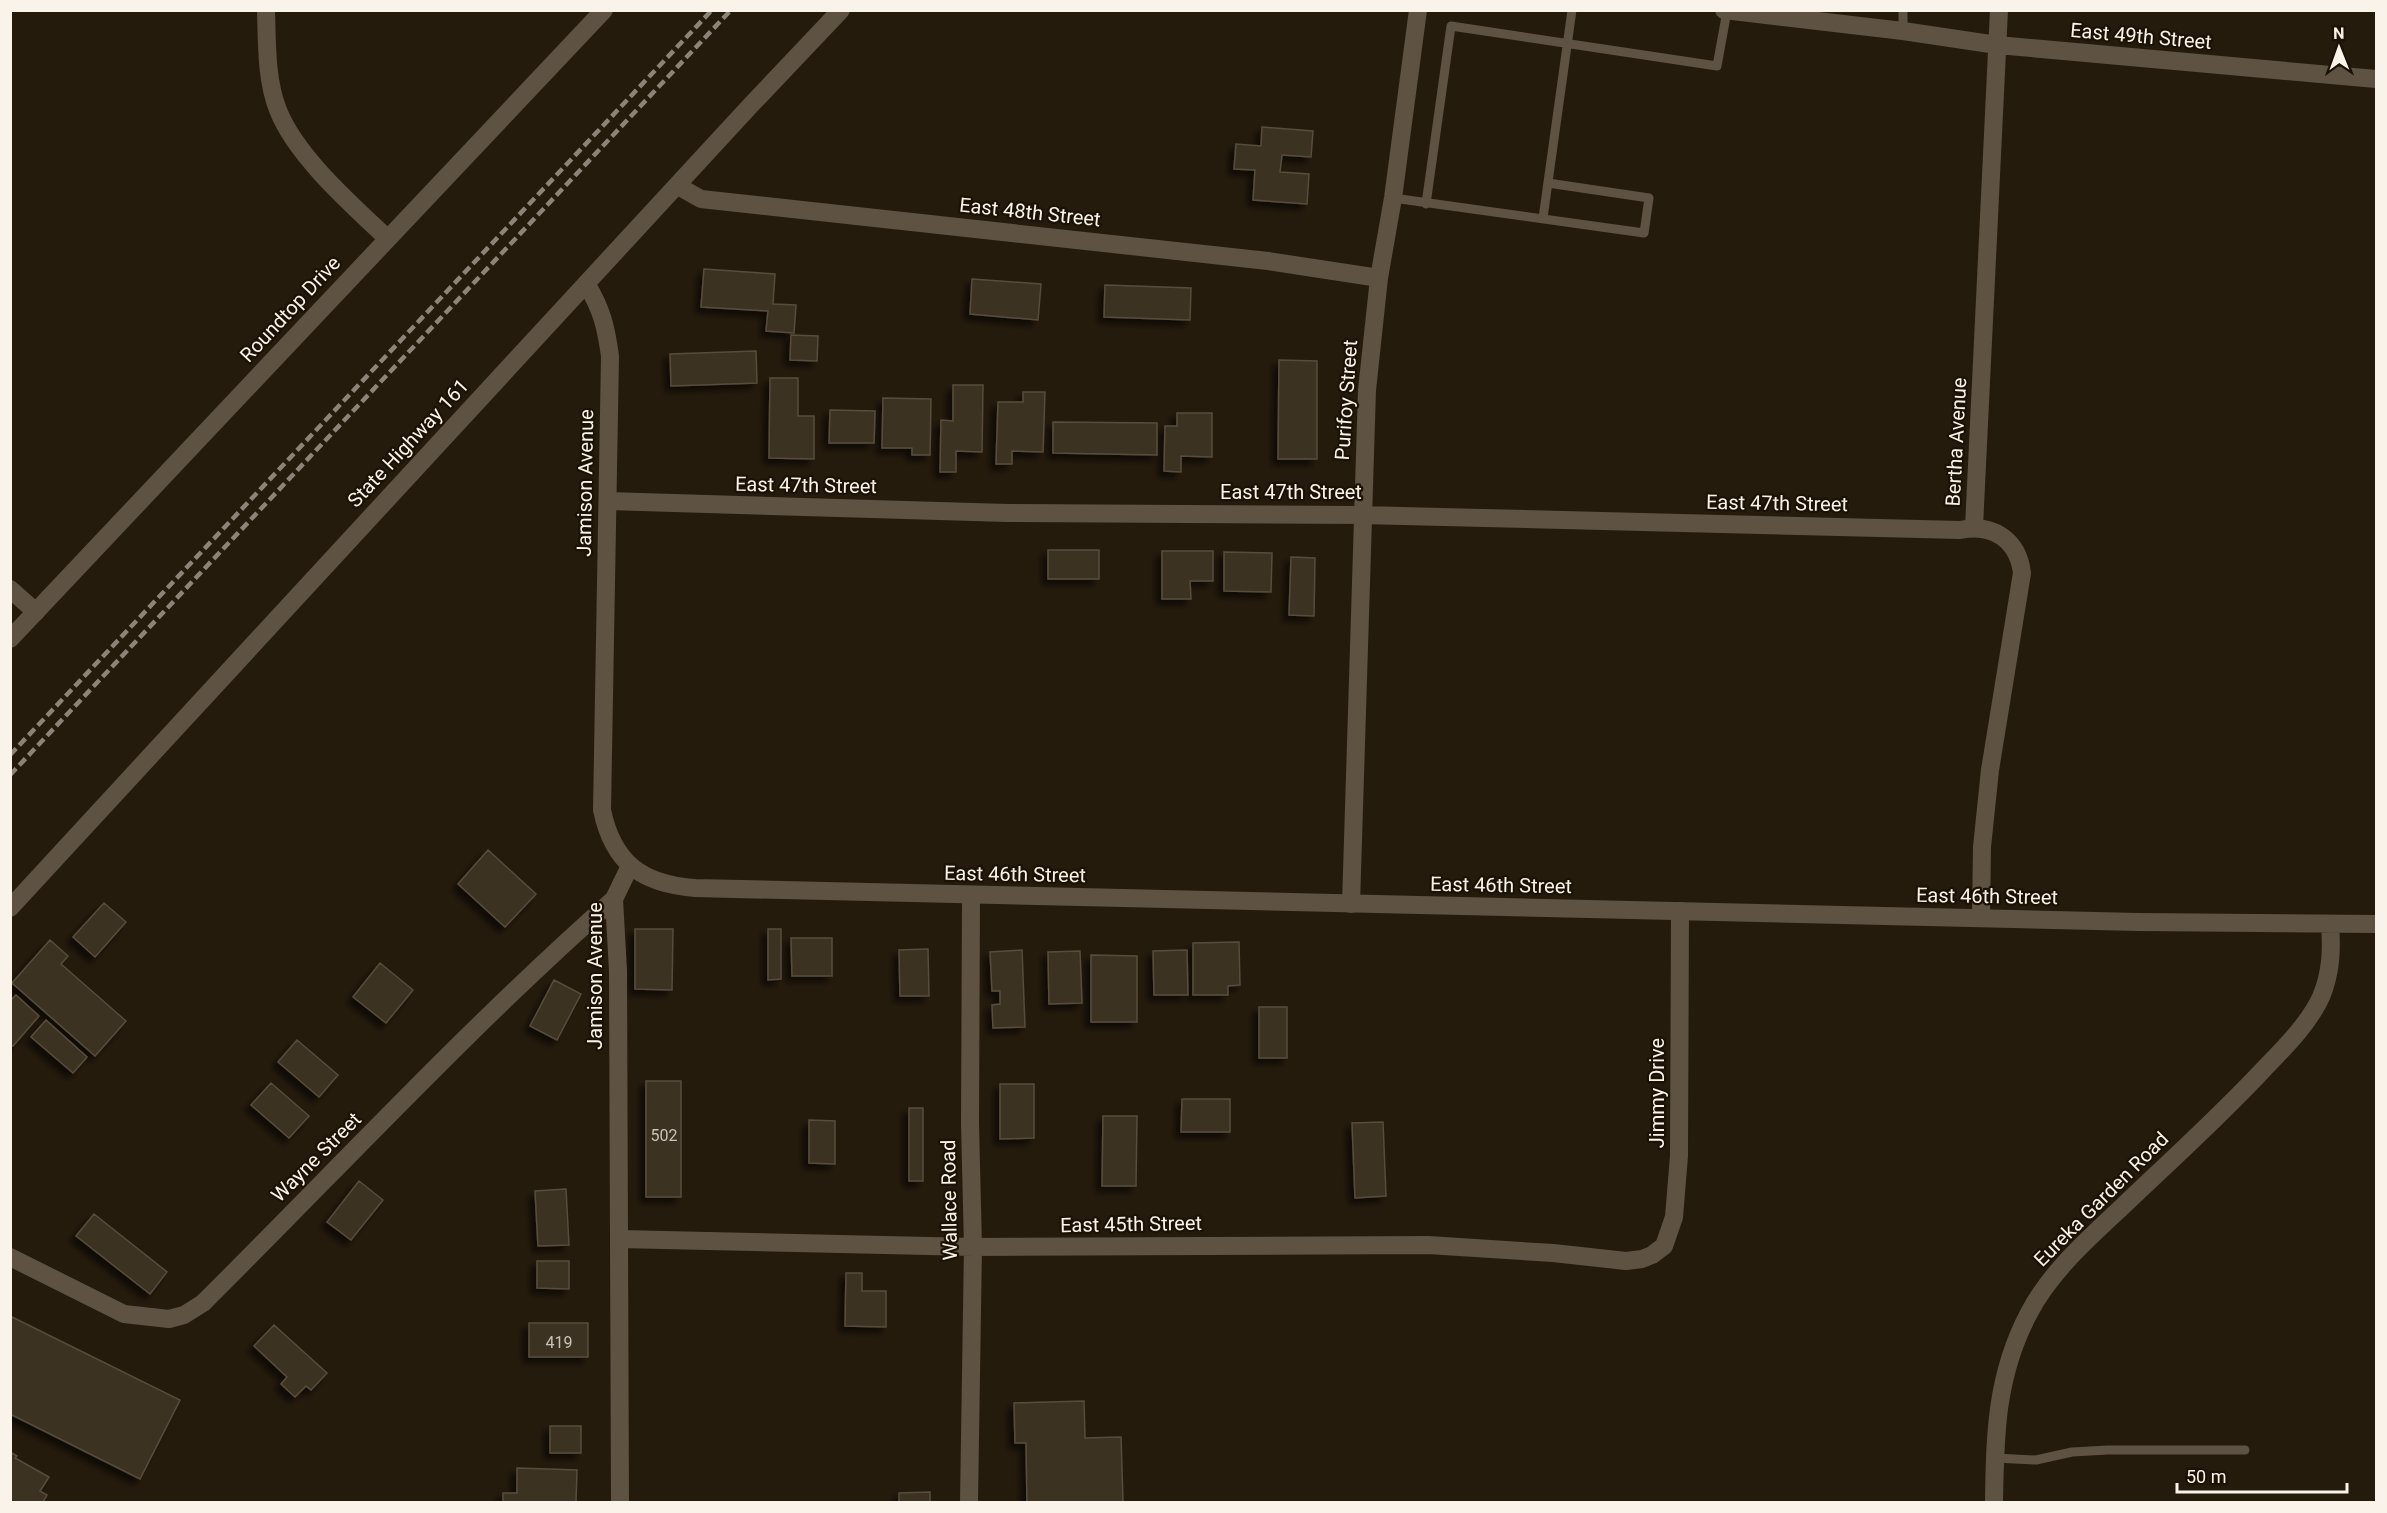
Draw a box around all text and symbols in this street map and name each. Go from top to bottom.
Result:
street label: East 49th Street [2069,18,2213,54]
north arrow [2309,18,2369,78]
text: N [2333,24,2345,43]
street label: East 48th Street [958,193,1102,231]
street label: Roundtop Drive [235,251,345,367]
street label: Purifoy Street [1330,339,1362,461]
street label: State Highway 161 [342,374,474,512]
street label: Bertha Avenue [1941,377,1971,507]
street label: Jamison Avenue [572,409,598,557]
street label: East 47th Street [735,472,877,498]
street label: East 47th Street [1220,480,1362,504]
street label: East 47th Street [1706,490,1848,516]
street label: East 46th Street [944,861,1086,887]
street label: East 46th Street [1430,872,1572,898]
street label: East 46th Street [1916,883,2058,909]
street label: Jamison Avenue [583,902,607,1050]
street label: Jimmy Drive [1645,1038,1669,1148]
street label: Wayne Street [266,1107,366,1207]
house number: 502 [651,1126,677,1145]
street label: Eureka Garden Road [2029,1127,2173,1271]
street label: Wallace Road [936,1139,962,1261]
street label: East 45th Street [1060,1211,1202,1237]
house number: 419 [546,1333,572,1352]
scale bar [2177,1456,2346,1494]
text: 50 m [2186,1466,2226,1487]

